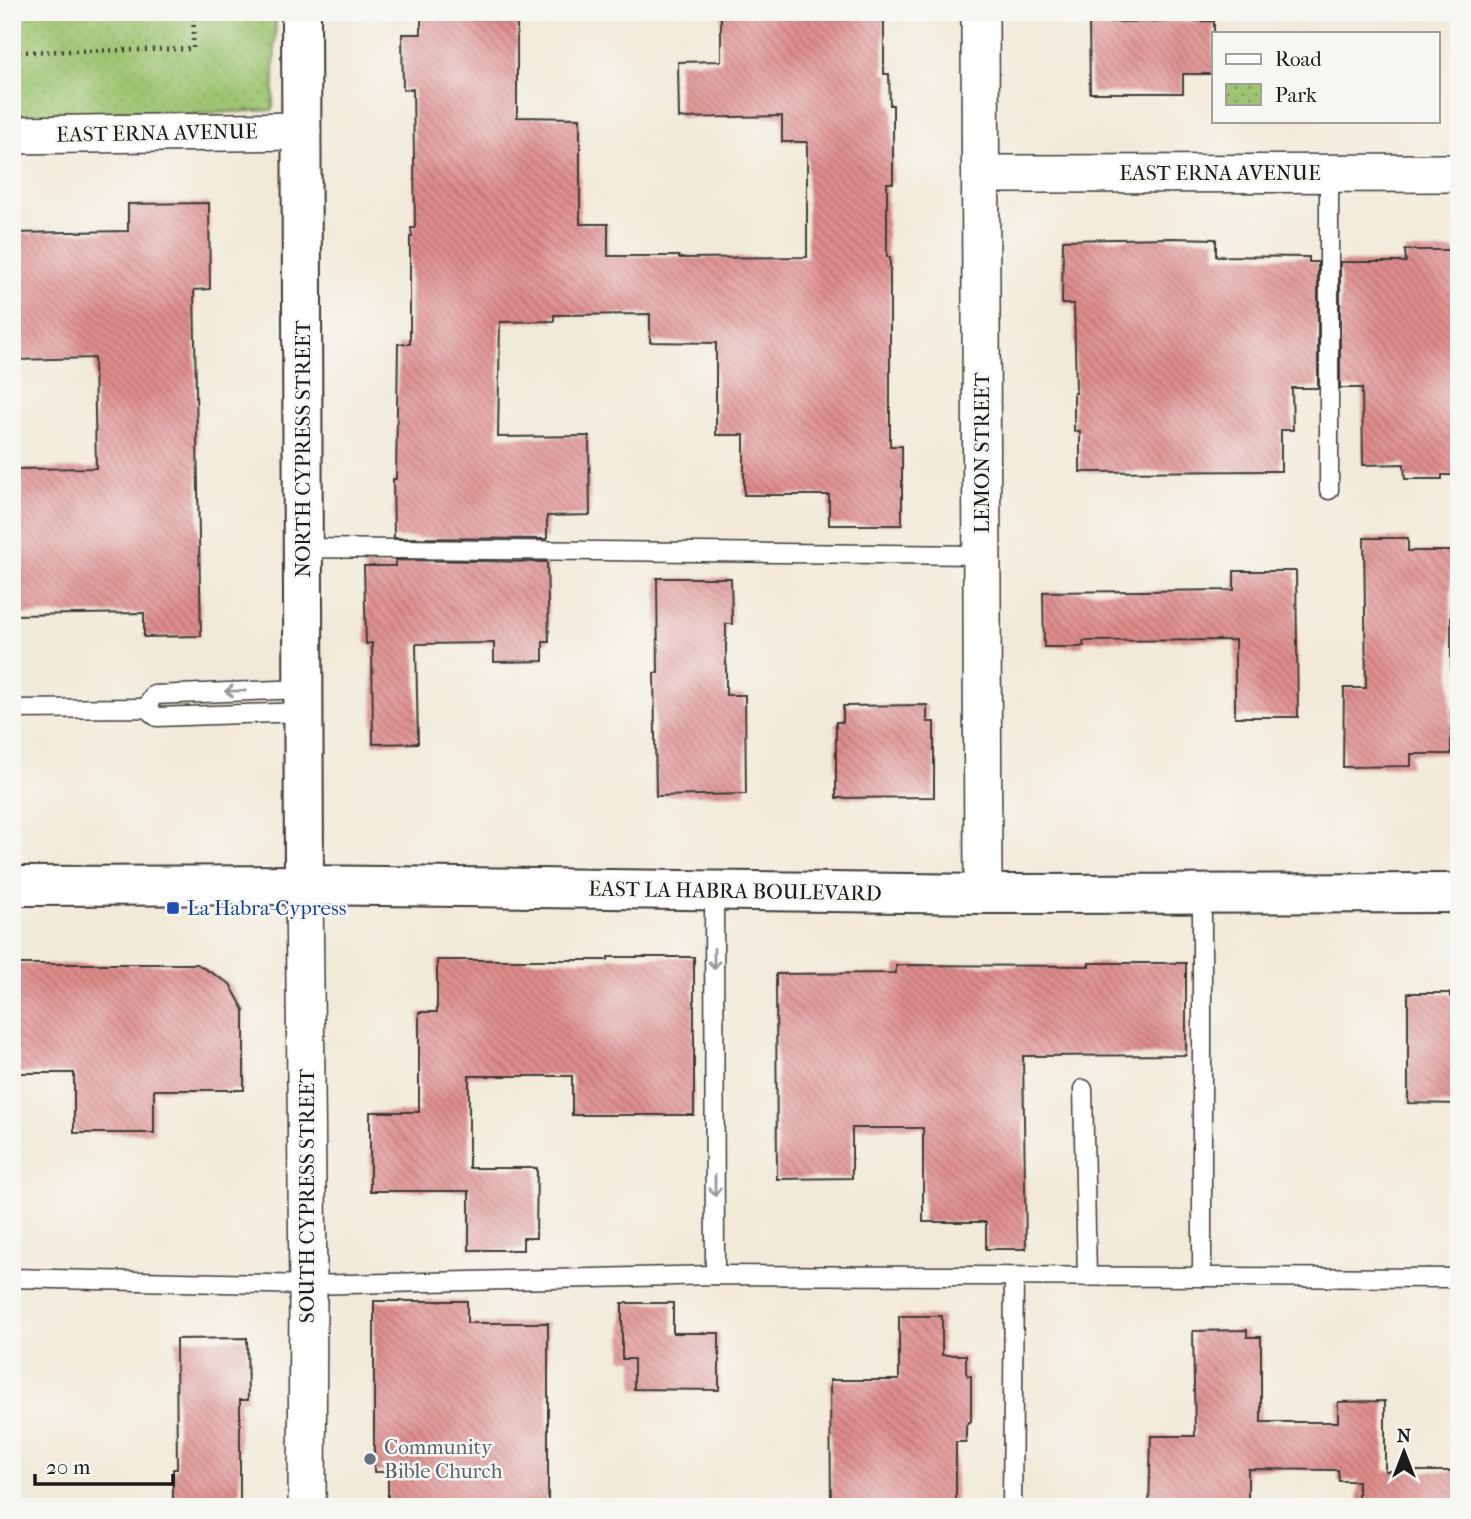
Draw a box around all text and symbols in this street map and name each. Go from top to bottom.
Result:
legend [1212,32,1440,122]
text: Road [1275,47,1322,71]
text: Park [1275,83,1317,107]
street label: EAST ERNA AVENUE [56,119,258,147]
street label: EAST ERNA AVENUE [1119,161,1321,185]
street label: NORTH CYPRESS STREET [291,319,315,578]
street label: LEMON STREET [970,372,994,534]
one-way arrow [224,685,247,698]
street label: EAST LA HABRA BOULEVARD [588,876,882,906]
place label: La Habra-Cypress [187,896,347,920]
marker: La Habra-Cypress [165,900,181,916]
one-way arrow [707,947,721,970]
street label: SOUTH CYPRESS STREET [295,1068,319,1323]
one-way arrow [708,1175,722,1198]
north arrow [1370,1418,1440,1488]
text: N [1397,1425,1412,1447]
place label: Community Bible Church [384,1435,503,1483]
scale bar [35,1442,173,1486]
marker: Community Bible Church [362,1451,378,1467]
text: 20 m [46,1455,91,1479]

